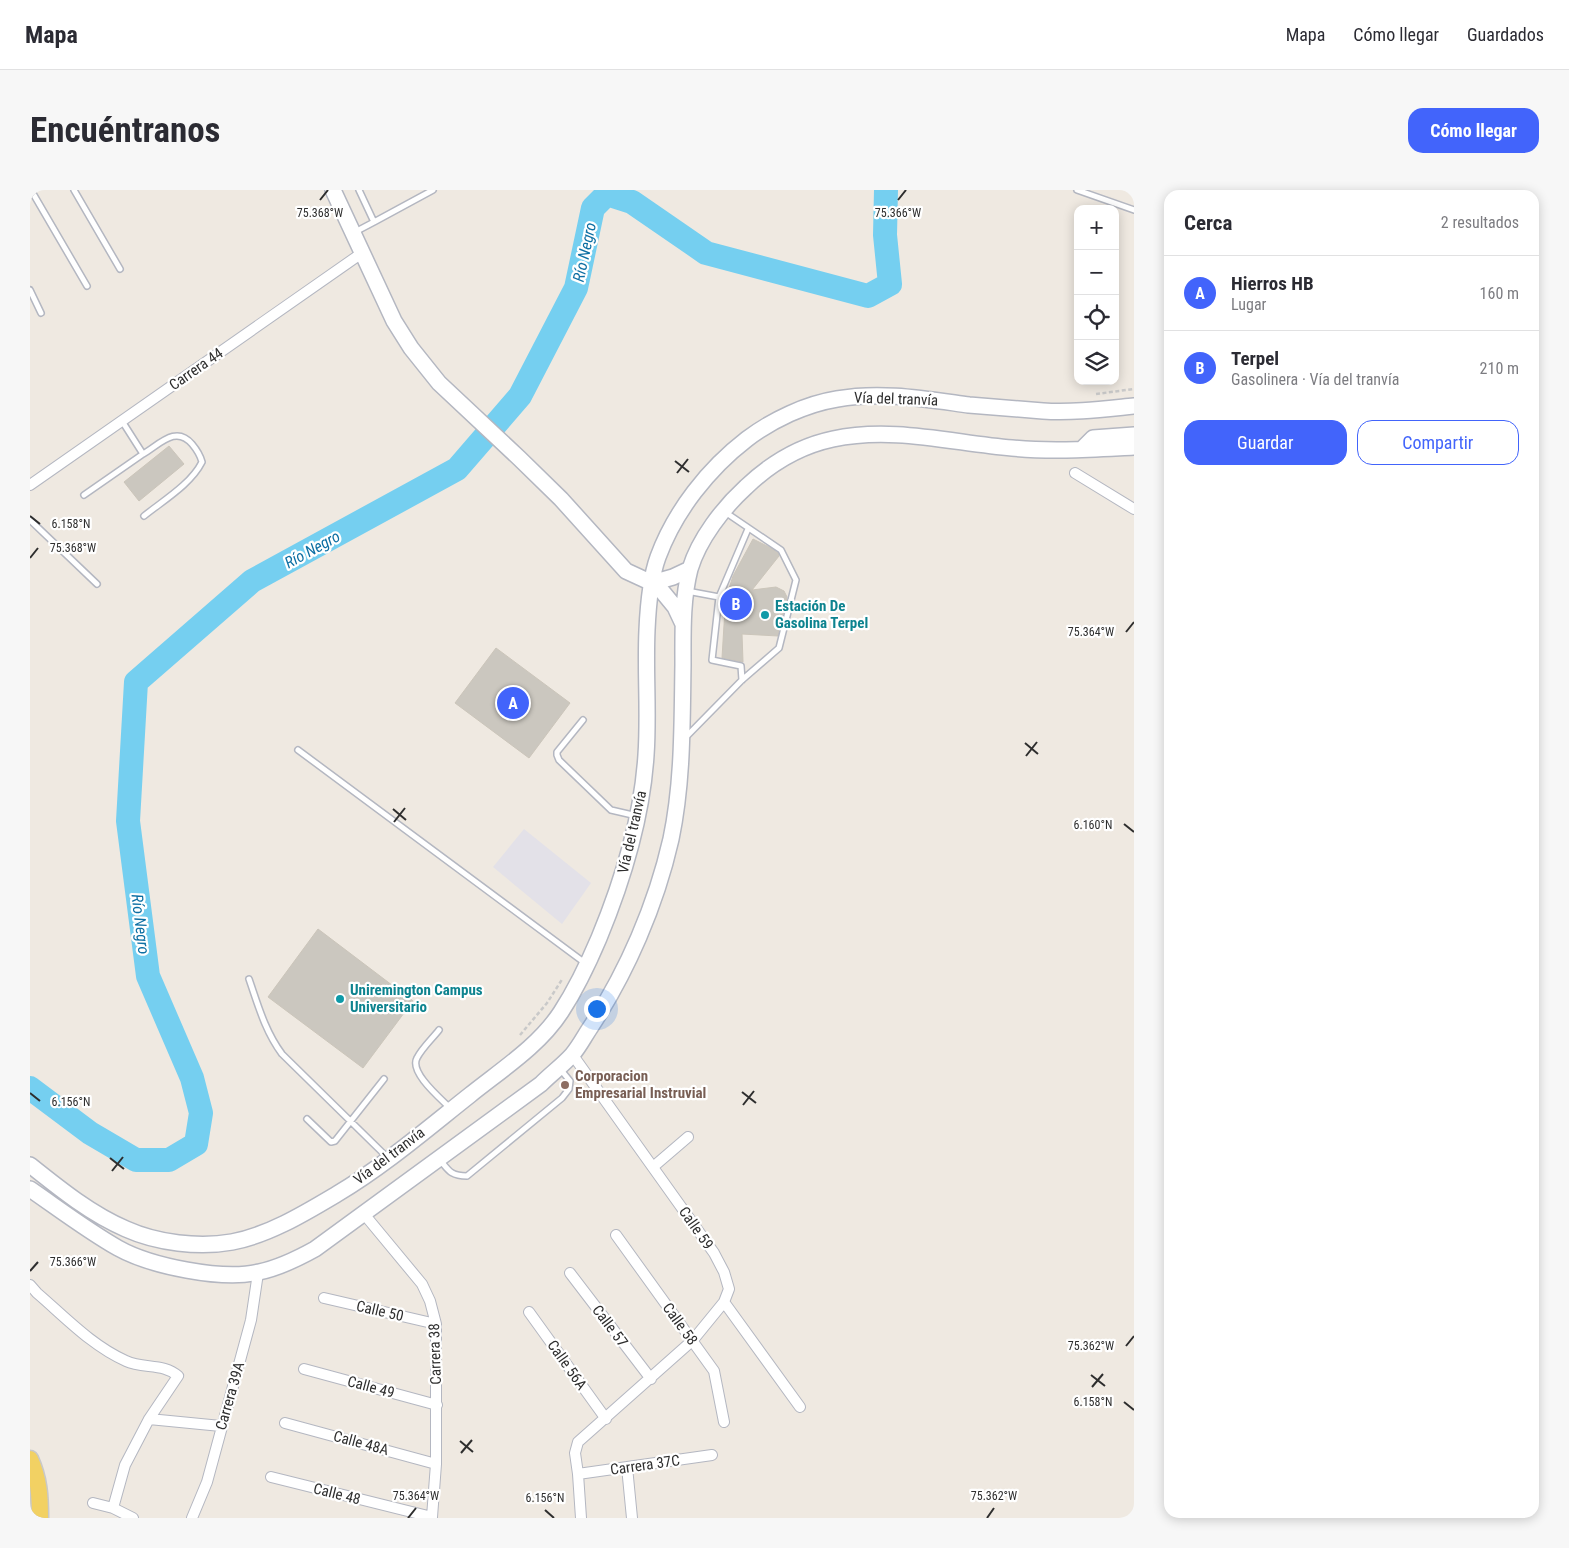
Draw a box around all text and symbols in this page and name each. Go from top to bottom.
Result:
text: Mapa [25,21,78,49]
text: Mapa [1286,24,1325,45]
text: Cómo llegar [1353,24,1439,45]
text: Guardados [1467,24,1544,45]
button: Cómo llegar [1408,108,1539,153]
text: Encuéntranos [30,110,221,151]
map controls [1074,205,1119,385]
button: + [1074,205,1119,250]
text: 75.368°W [297,206,343,220]
text: 75.366°W [875,206,921,220]
text: Cerca [1184,211,1232,235]
text: 2 resultados [1441,213,1519,232]
water label: Río Negro [569,220,600,284]
button: − [1074,250,1119,295]
text: Hierros HB [1231,272,1314,295]
text: A [1195,284,1205,303]
text: 160 m [1480,284,1519,303]
button: locate [1074,295,1119,340]
text: Lugar [1231,295,1266,314]
button: layers [1074,340,1119,385]
street label: Carrera 44 [166,344,226,394]
text: Terpel [1231,347,1279,370]
text: B [1196,359,1204,378]
text: 210 m [1480,359,1519,378]
text: Gasolinera · Vía del tranvía [1231,370,1399,389]
street label: Vía del tranvía [854,389,938,409]
button: Guardar [1184,420,1347,465]
button: Compartir [1357,420,1519,465]
text: 6.158°N [52,517,90,531]
water label: Río Negro [281,526,343,572]
text: 75.368°W [50,541,96,555]
pin: B [720,585,752,623]
place label: Estación De Gasolina Terpel [775,597,868,632]
marker: Estación De Gasolina Terpel [759,609,771,621]
text: 75.364°W [1068,625,1114,639]
pin: A [497,684,529,722]
street label: Vía del tranvía [614,789,650,875]
text: 6.160°N [1074,818,1112,832]
water label: Río Negro [127,893,154,955]
place label: Uniremington Campus Universitario [350,981,483,1016]
marker: Uniremington Campus Universitario [334,993,346,1005]
your location [584,996,610,1022]
place label: Corporacion Empresarial Instruvial [575,1067,706,1102]
marker: Corporacion Empresarial Instruvial [559,1079,571,1091]
text: 6.156°N [52,1095,90,1109]
street label: Vía del tranvía [350,1123,428,1189]
street label: Calle 59 [675,1203,717,1253]
text: 75.366°W [50,1255,96,1269]
street label: Calle 50 [355,1297,405,1325]
street label: Calle 58 [659,1299,701,1349]
street label: Calle 57 [588,1301,632,1351]
street label: Carrera 38 [425,1323,445,1385]
street label: Calle 56A [543,1337,591,1394]
text: 75.362°W [1068,1339,1114,1353]
street label: Carrera 39A [212,1360,248,1432]
street label: Calle 49 [346,1372,396,1402]
text: 6.158°N [1074,1395,1112,1409]
street label: Calle 48A [331,1427,391,1459]
street label: Carrera 37C [609,1451,681,1479]
street label: Calle 48 [312,1479,362,1509]
text: 75.364°W [393,1489,439,1503]
text: 75.362°W [971,1489,1017,1503]
text: 6.156°N [526,1491,564,1505]

